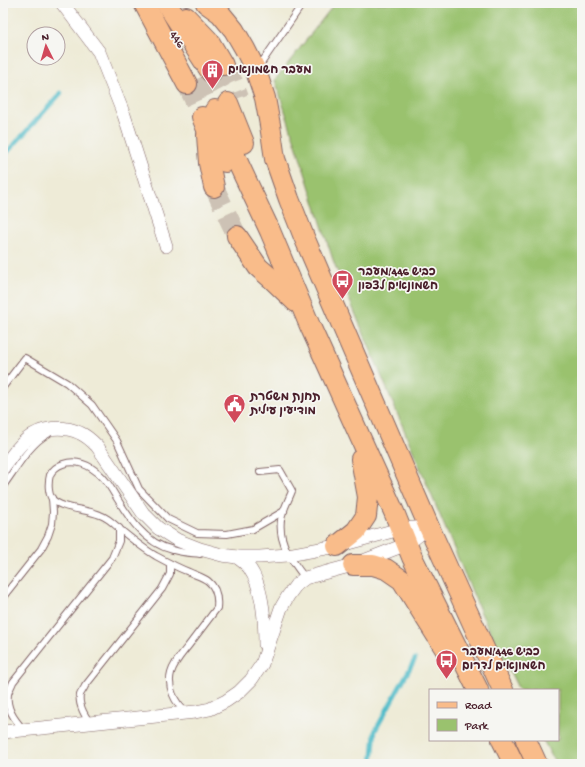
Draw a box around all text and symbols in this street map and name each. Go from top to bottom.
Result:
north arrow [26,26,66,66]
street label: 446 [165,29,187,52]
text: N [41,32,49,44]
building icon: מעבר חשמונאים [200,58,226,91]
place label: מעבר חשמונאים [228,64,312,78]
place label: כביש 446/מעבר חשמונאים לצפון [358,266,438,294]
bus stop icon: כביש 446/מעבר חשמונאים לצפון [330,267,356,300]
place label: תחנת משטרת מודיעין עילית [249,390,321,419]
public building icon: תחנת משטרת מודיעין עילית [221,392,247,425]
place label: כביש 446/מעבר חשמונאים לדרום [462,646,545,674]
bus stop icon: כביש 446/מעבר חשמונאים לדרום [434,647,460,680]
legend [429,689,559,741]
text: Road [465,700,492,714]
text: Park [464,720,490,734]

